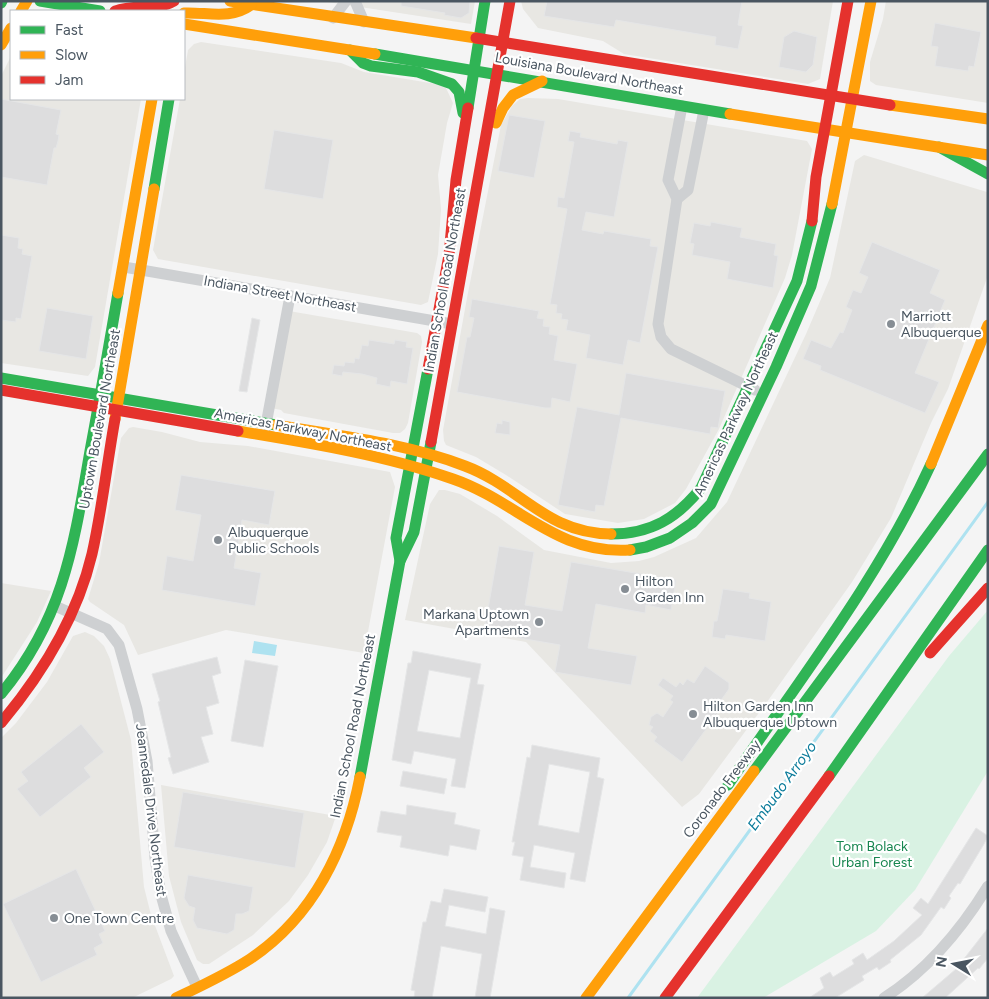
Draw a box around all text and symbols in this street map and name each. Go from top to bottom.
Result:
legend [10,10,185,100]
text: Fast [55,21,84,39]
text: Slow [55,46,88,64]
street label: Louisiana Boulevard Northeast [494,49,684,99]
text: Jam [55,71,83,89]
street label: Indian School Road Northeast [420,186,470,374]
street label: Indiana Street Northeast [202,272,358,316]
place label: Marriott Albuquerque [901,308,982,341]
marker: Marriott Albuquerque [885,318,897,330]
street label: Uptown Boulevard Northeast [76,328,124,510]
street label: Americas Parkway Northeast [690,329,782,499]
street label: Americas Parkway Northeast [213,404,393,456]
place label: Albuquerque Public Schools [228,524,319,557]
marker: Albuquerque Public Schools [212,534,224,546]
place label: Hilton Garden Inn [635,573,704,606]
marker: Hilton Garden Inn [619,583,631,595]
place label: Markana Uptown Apartments [423,606,529,639]
marker: Markana Uptown Apartments [533,616,545,628]
street label: Indian School Road Northeast [327,632,379,820]
place label: Hilton Garden Inn Albuquerque Uptown [703,698,837,731]
marker: Hilton Garden Inn Albuquerque Uptown [687,708,699,720]
street label: Jeannedale Drive Northeast [132,723,170,897]
street label: Coronado Freeway [680,736,765,841]
water label: Embudo Arroyo [744,738,820,834]
park label: Tom Bolack Urban Forest [831,838,913,871]
place label: One Town Centre [64,910,174,927]
marker: One Town Centre [48,912,60,924]
north arrow [929,939,979,989]
text: N [932,955,951,969]

